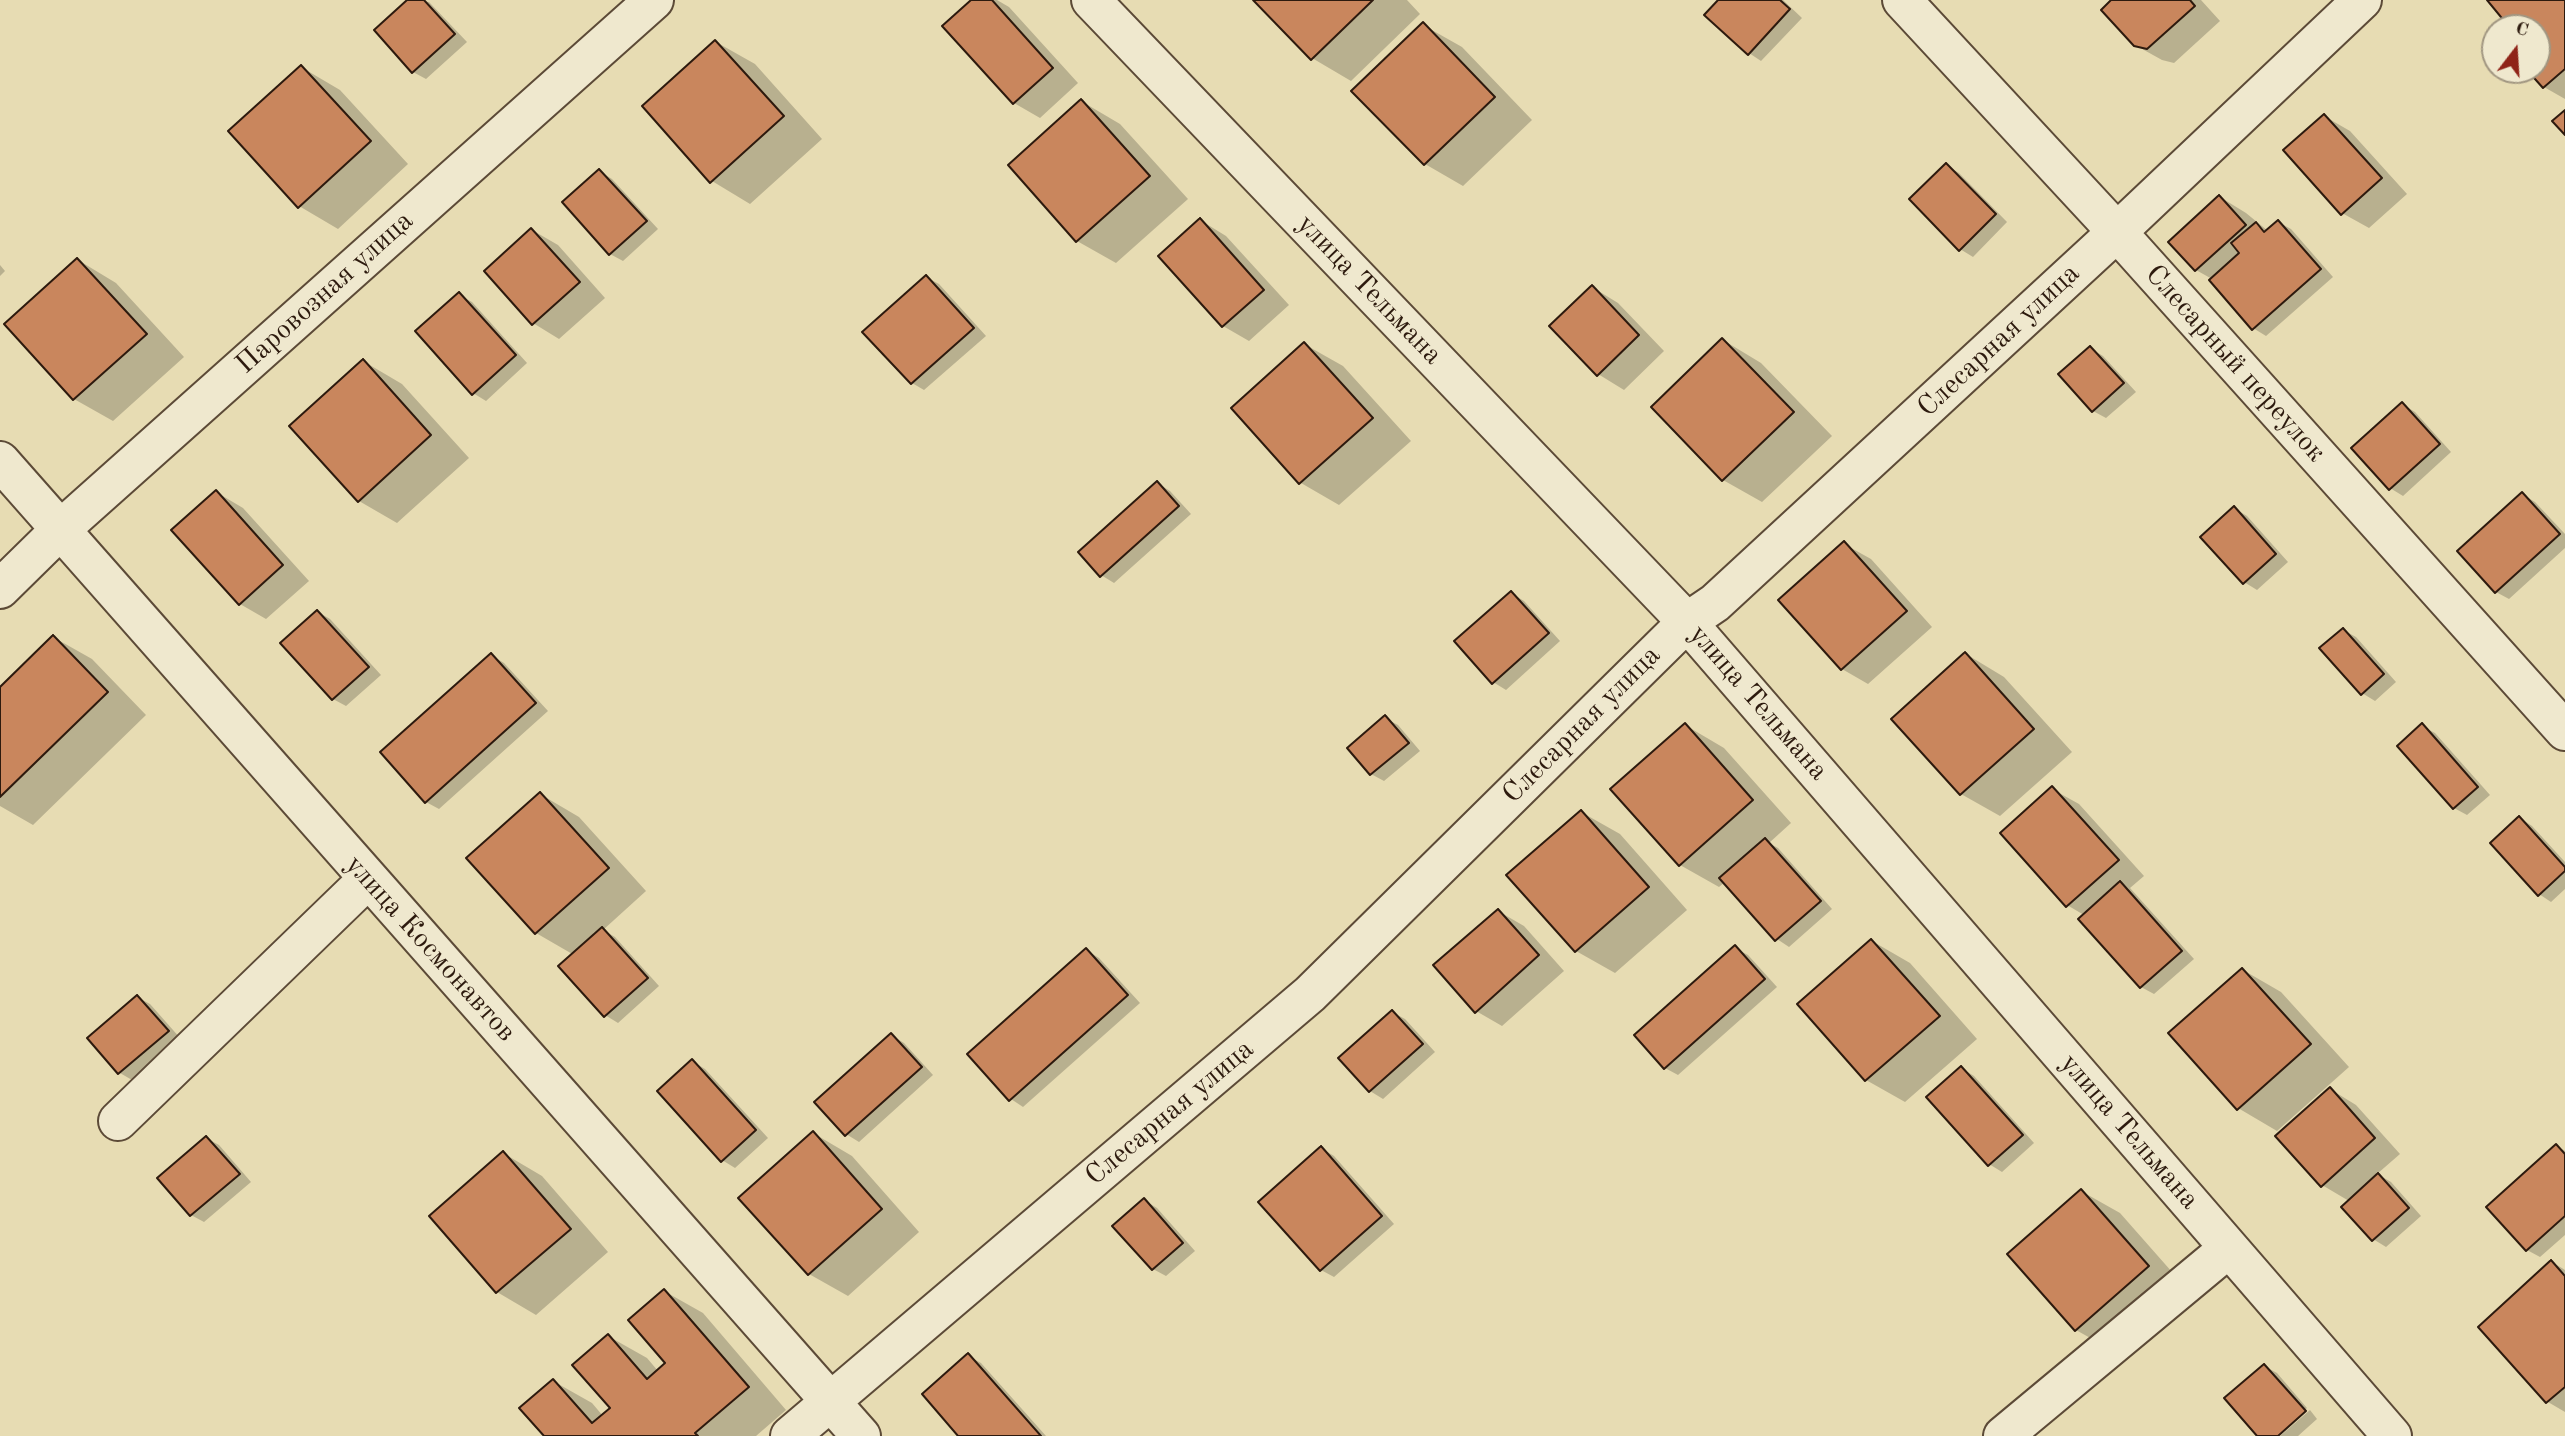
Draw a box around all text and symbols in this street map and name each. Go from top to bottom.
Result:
north arrow [2481,14,2551,84]
text: С [2513,19,2530,41]
street label: Паровозная улица [229,205,421,381]
street label: улица Тельмана [1289,208,1449,372]
street label: Слесарная улица [1911,257,2087,425]
street label: Слесарный переулок [2138,258,2332,470]
street label: улица Тельмана [1681,618,1835,788]
street label: Слесарная улица [1496,639,1668,811]
street label: улица Космонавтов [338,849,522,1049]
street label: Слесарная улица [1079,1033,1261,1193]
street label: улица Тельмана [2052,1047,2206,1217]

